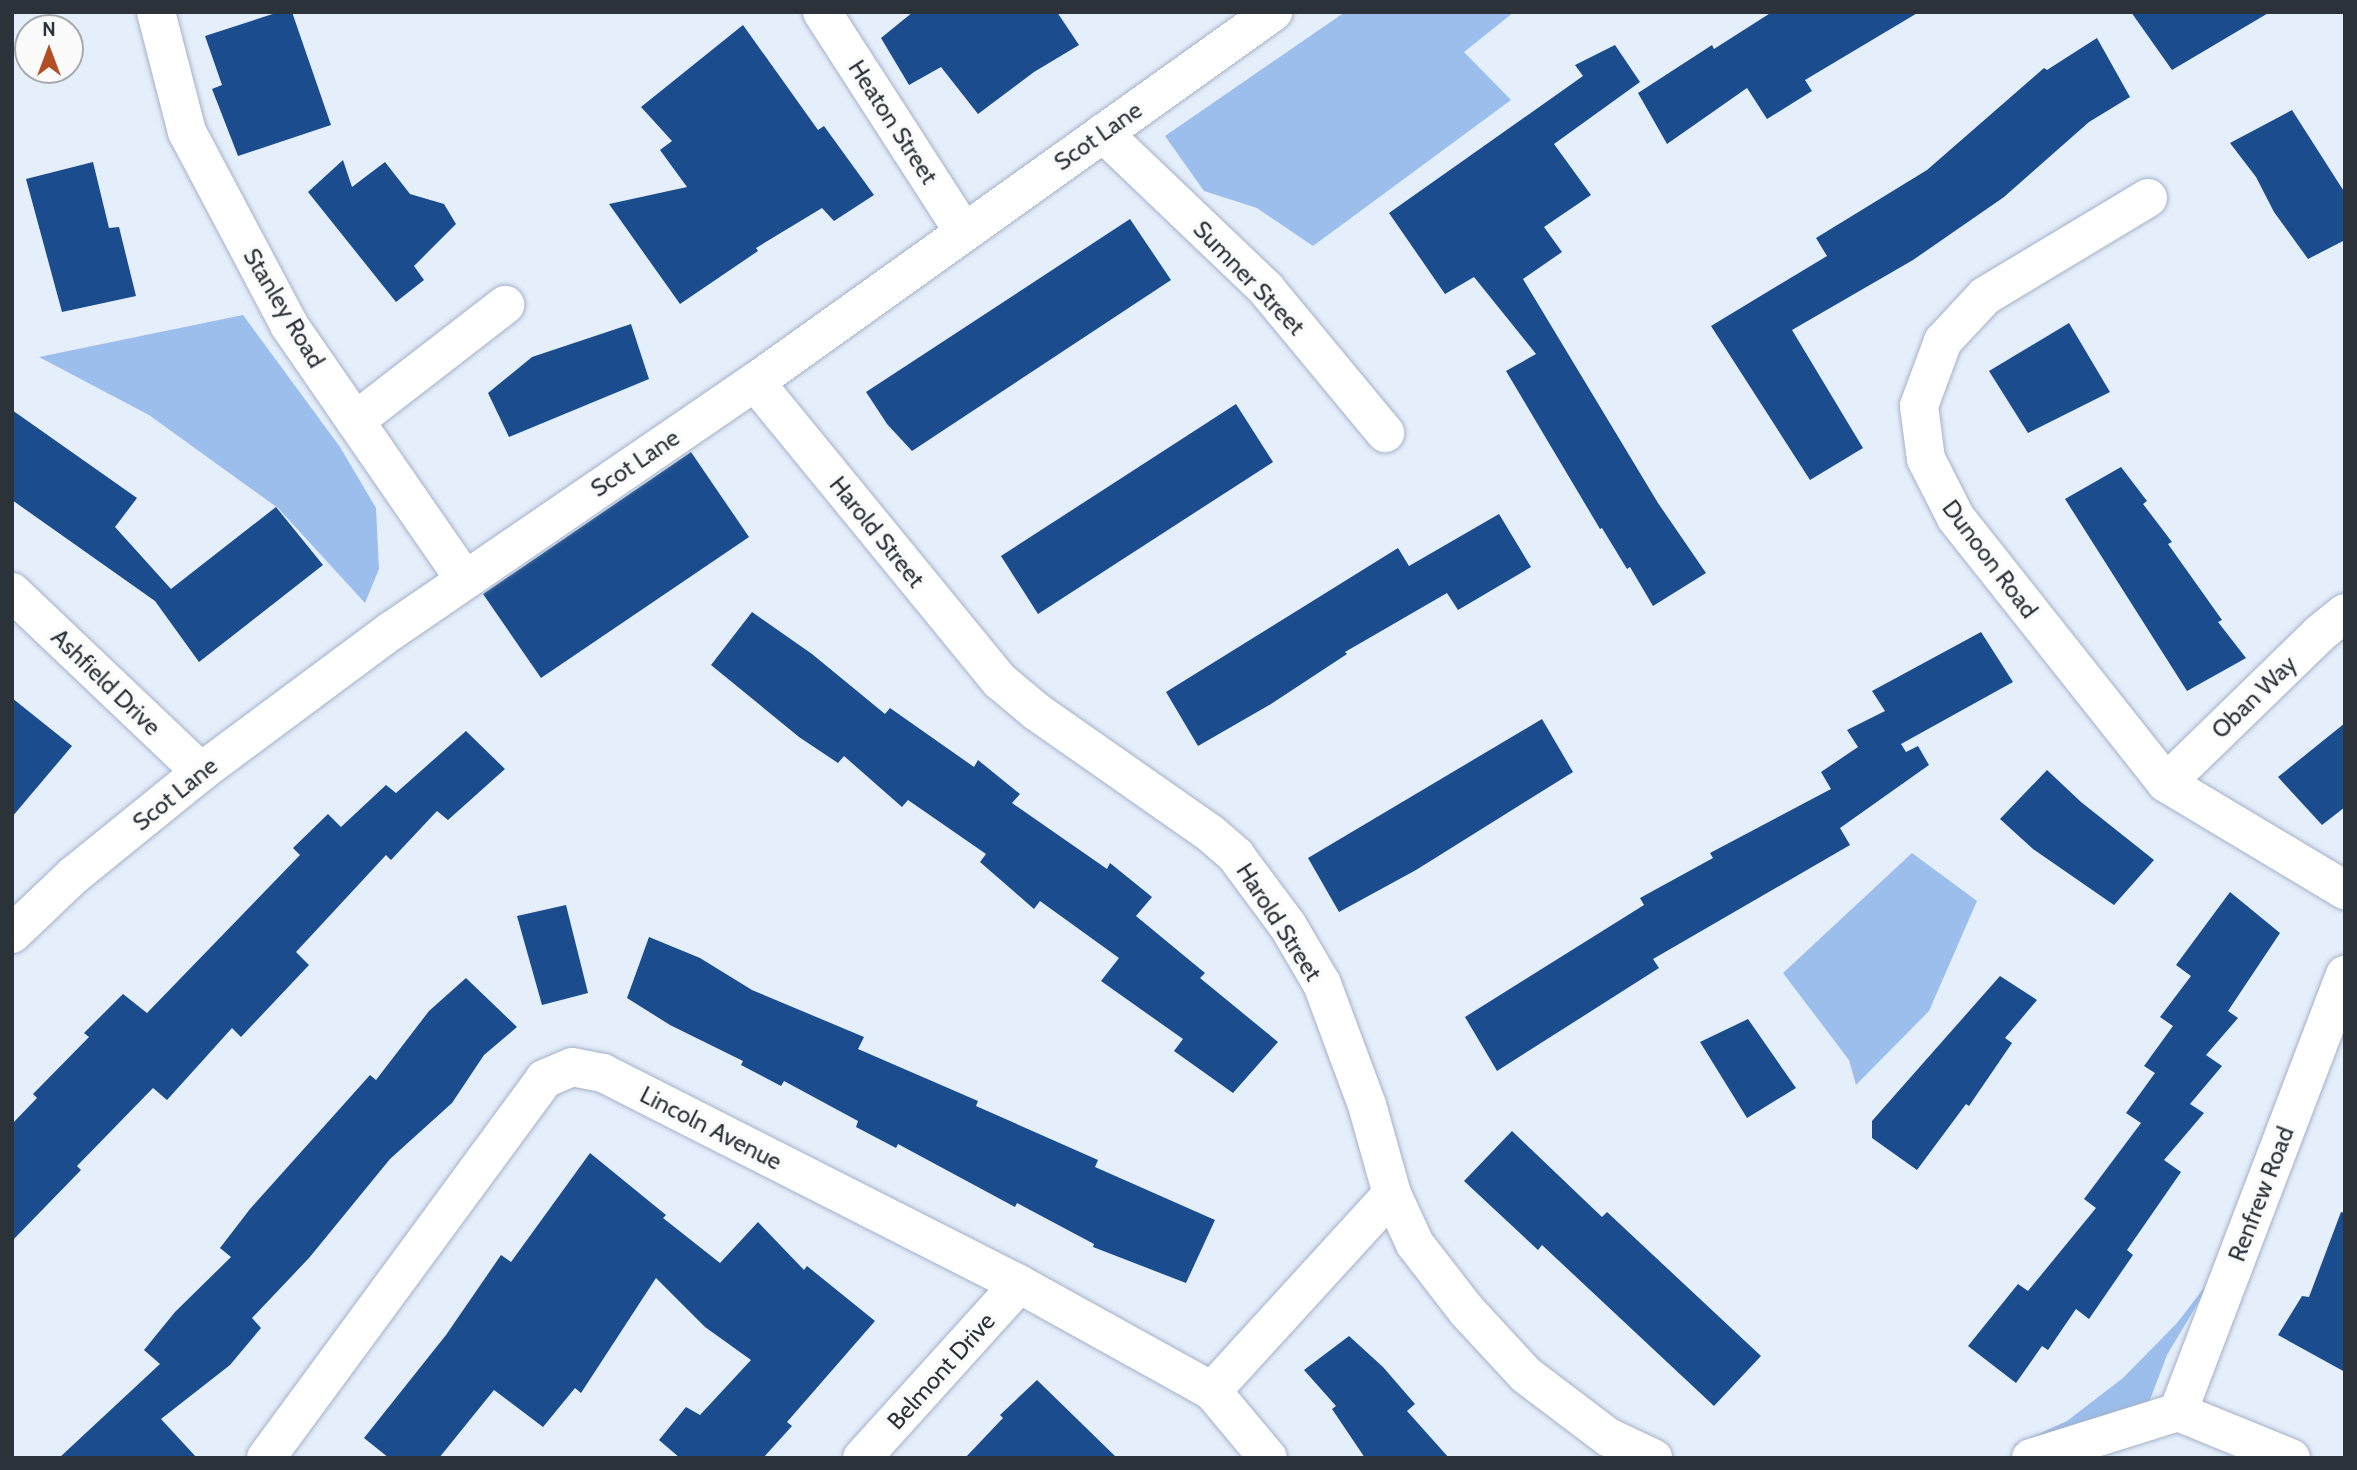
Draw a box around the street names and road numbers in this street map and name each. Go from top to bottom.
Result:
street label: Heaton Street [842,55,944,189]
street label: Scot Lane [1049,95,1147,177]
street label: Sumner Street [1187,215,1311,341]
street label: Stanley Road [237,243,331,373]
street label: Scot Lane [585,423,685,503]
street label: Harold Street [823,471,931,593]
street label: Dunoon Road [1936,494,2044,624]
street label: Ashfield Drive [45,623,167,741]
street label: Oban Way [2206,650,2302,744]
street label: Scot Lane [127,751,223,837]
street label: Harold Street [1230,858,1328,986]
street label: Lincoln Avenue [635,1080,787,1176]
street label: Renfrew Road [2222,1123,2300,1265]
street label: Belmont Drive [881,1307,1001,1435]

